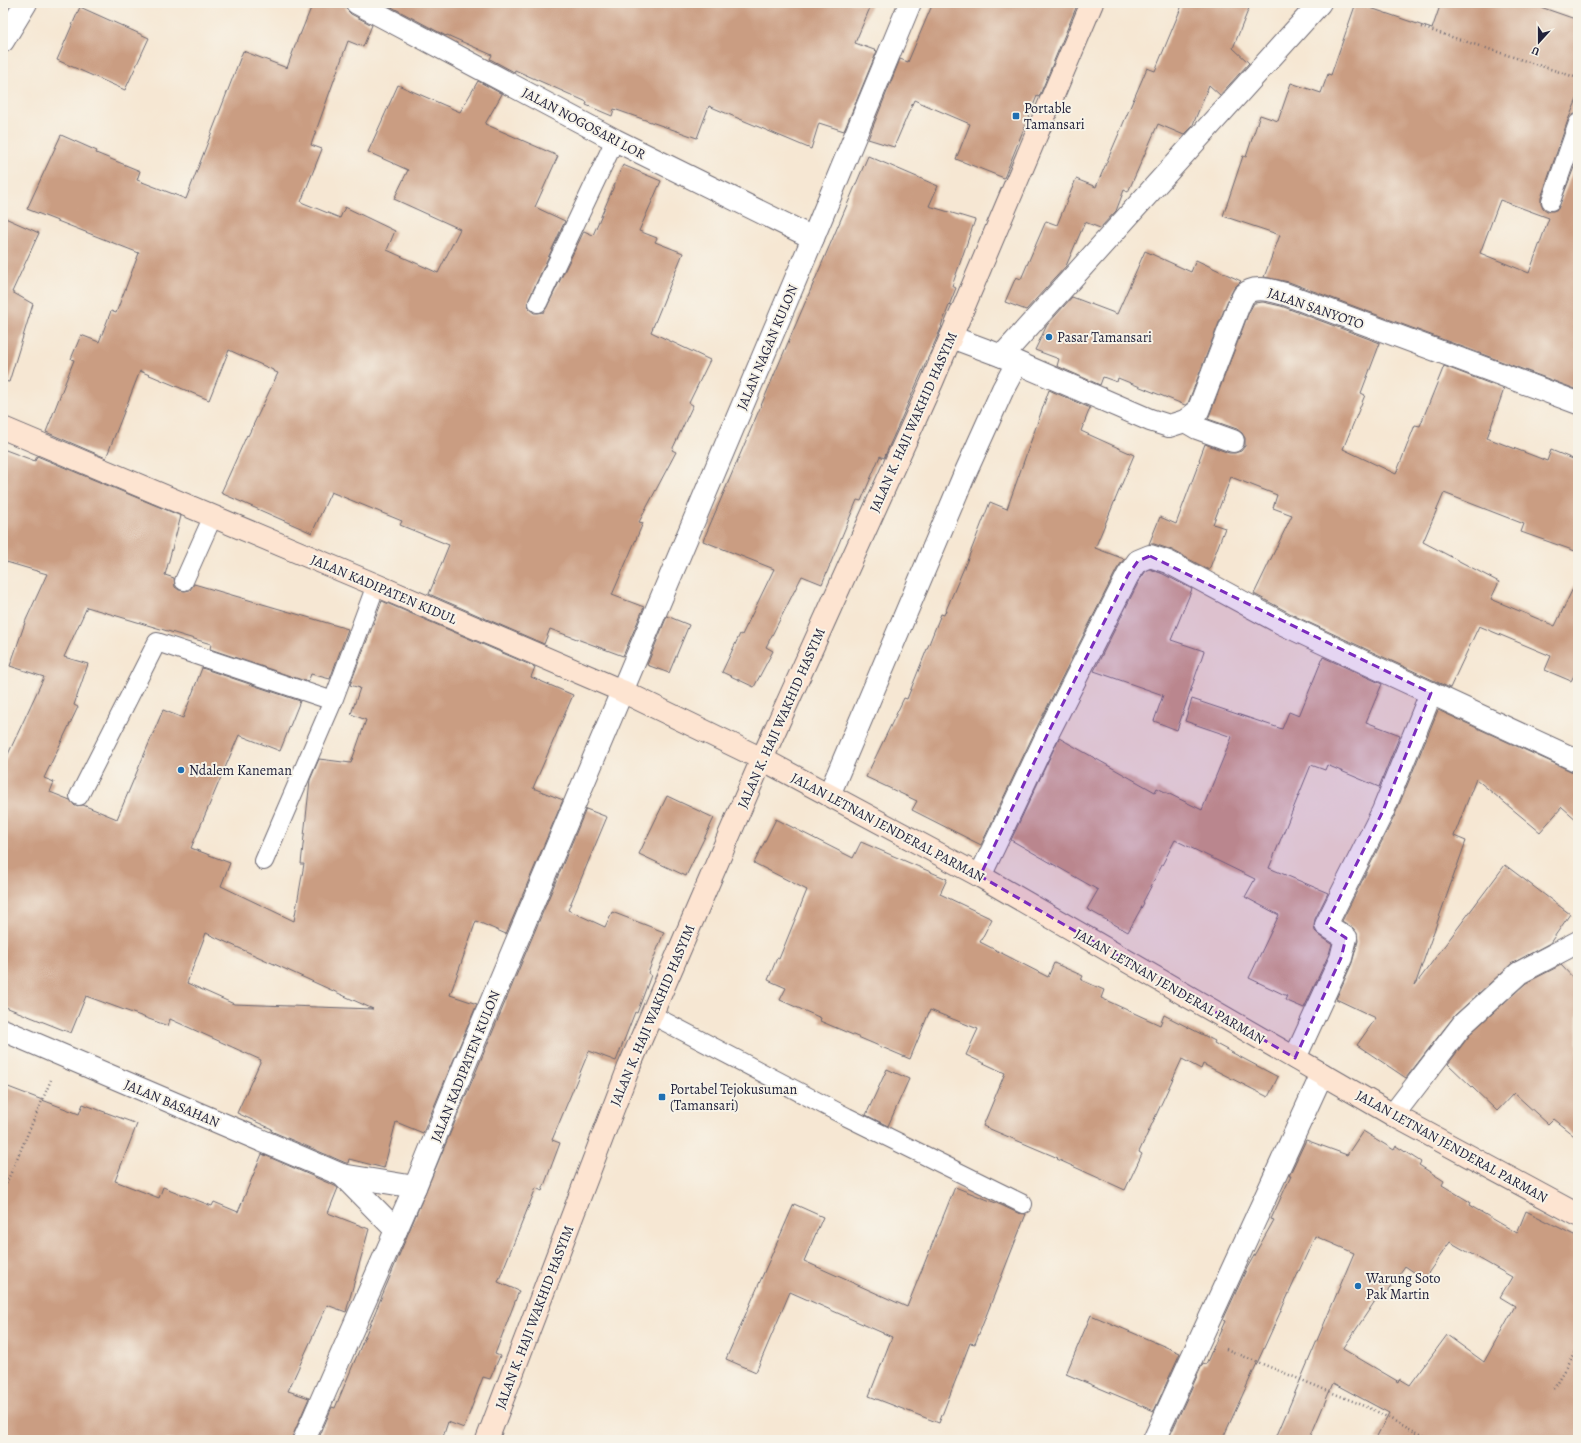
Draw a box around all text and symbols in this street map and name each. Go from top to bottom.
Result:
north arrow [1519,22,1559,62]
text: U [1529,42,1542,59]
street label: JALAN NOGOSARI LOR [519,83,649,164]
place label: Portable Tamansari [1024,99,1085,134]
marker: Portable Tamansari [1011,111,1021,121]
street label: JALAN NAGAN KULON [732,282,802,413]
street label: JALAN SANYOTO [1265,283,1367,334]
place label: Pasar Tamansari [1057,328,1152,347]
street label: JALAN K. HAJI WAKHID HASYIM [865,329,962,515]
marker: Pasar Tamansari [1044,332,1054,342]
street label: JALAN KADIPATEN KIDUL [308,550,461,629]
street label: JALAN K. HAJI WAKHID HASYIM [733,625,830,811]
place label: Ndalem Kaneman [189,761,292,780]
marker: Ndalem Kaneman [176,765,186,775]
street label: JALAN LETNAN JENDERAL PARMAN [788,768,988,887]
street label: JALAN K. HAJI WAKHID HASYIM [606,921,699,1109]
street label: JALAN LETNAN JENDERAL PARMAN [1071,924,1268,1049]
street label: JALAN KADIPATEN KULON [426,988,505,1145]
street label: JALAN BASAHAN [121,1075,222,1132]
place label: Portabel Tejokusuman (Tamansari) [670,1080,798,1115]
street label: JALAN LETNAN JENDERAL PARMAN [1353,1086,1551,1207]
marker: Portabel Tejokusuman (Tamansari) [657,1092,667,1102]
street label: JALAN K. HAJI WAKHID HASYIM [491,1222,578,1412]
place label: Warung Soto Pak Martin [1365,1269,1441,1304]
marker: Warung Soto Pak Martin [1353,1281,1363,1291]

